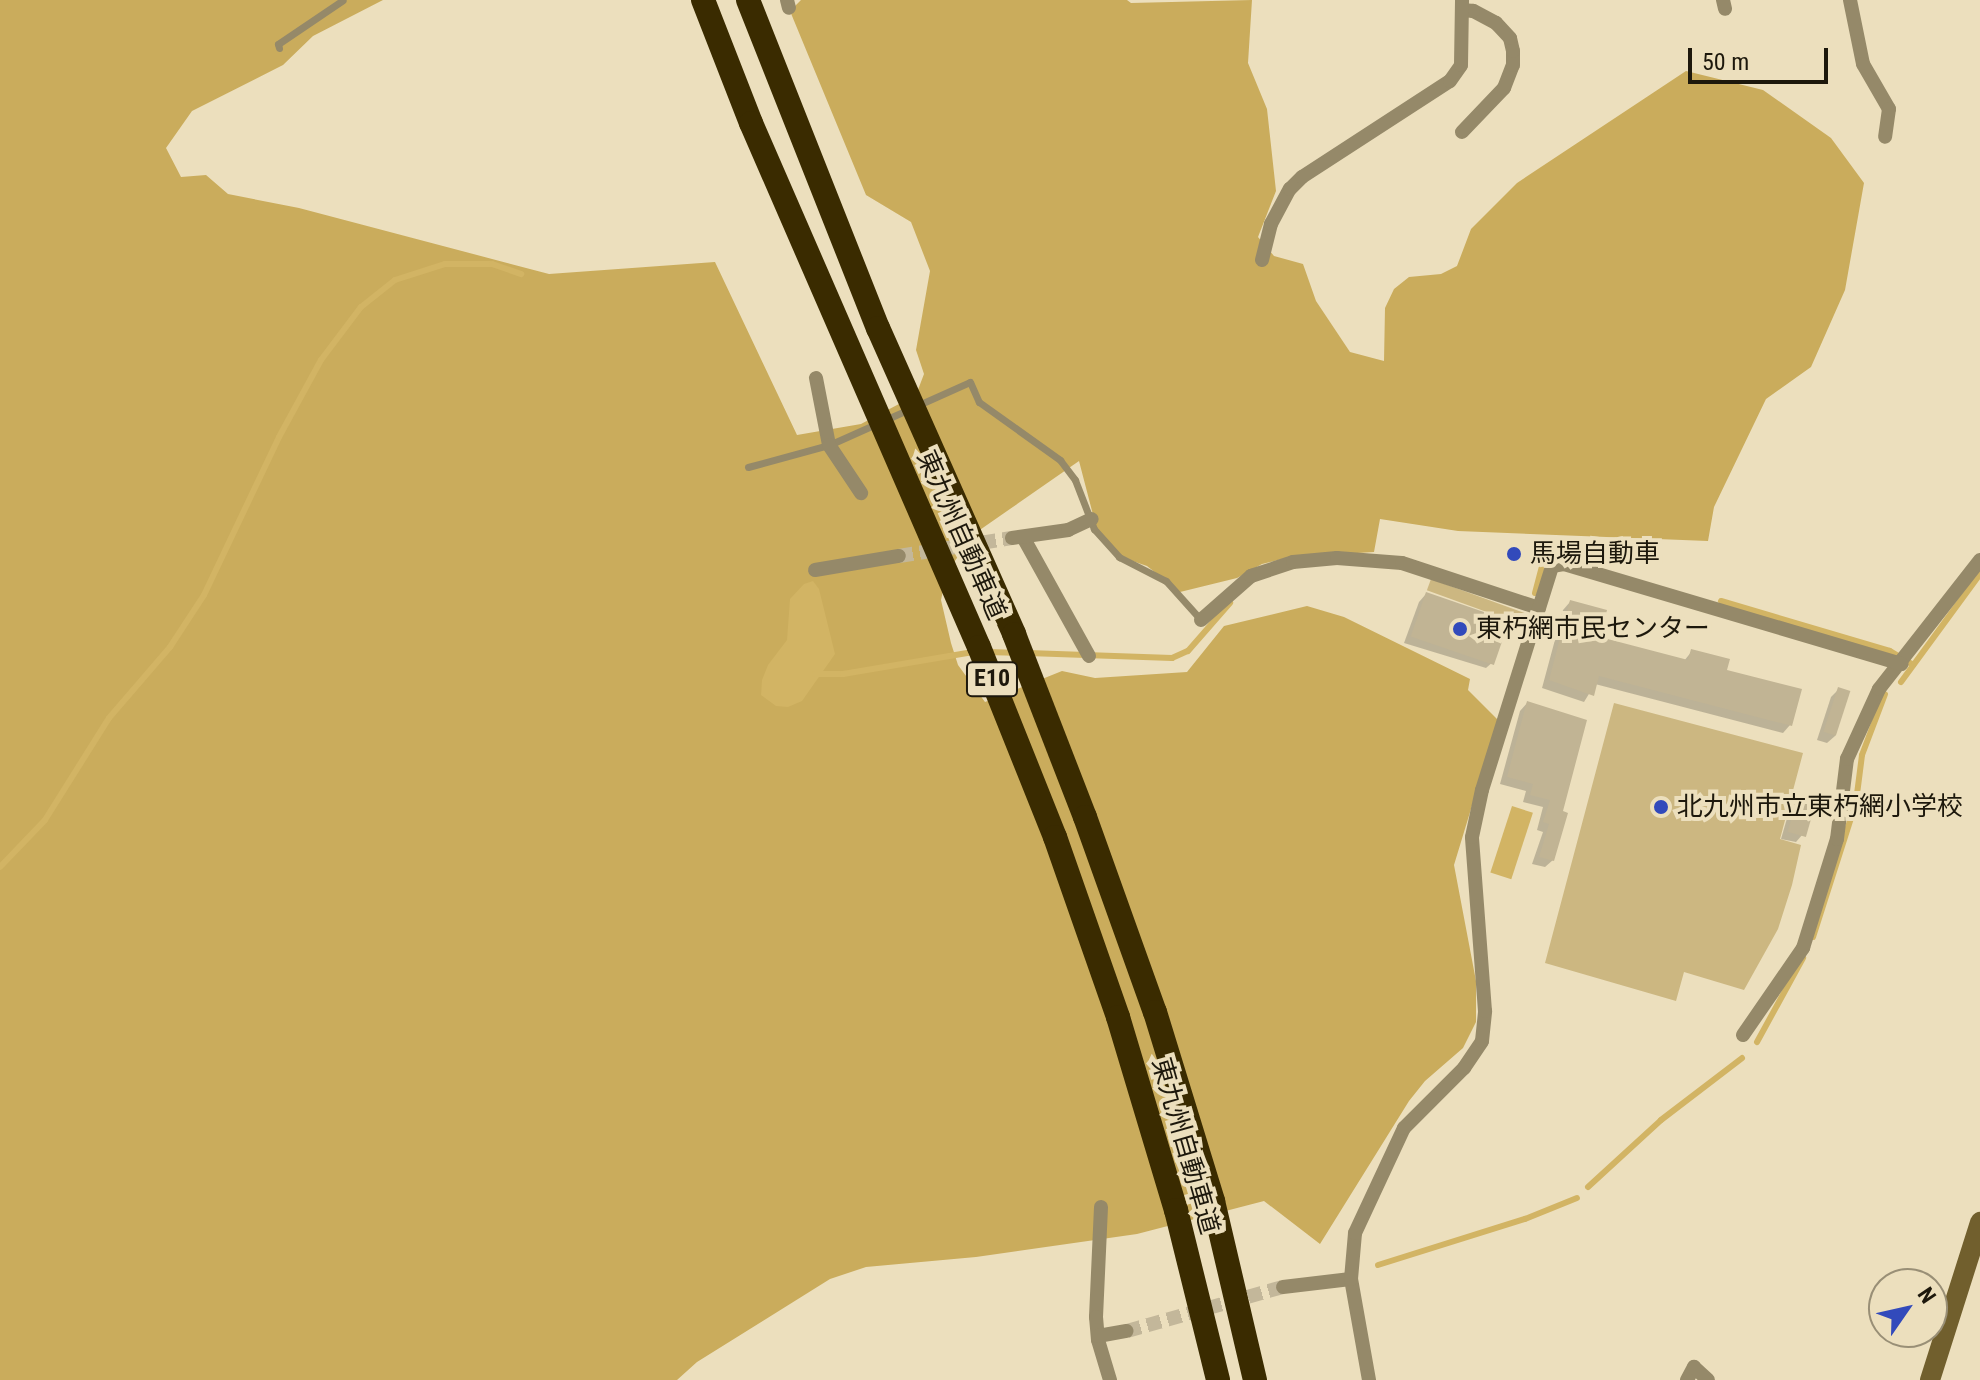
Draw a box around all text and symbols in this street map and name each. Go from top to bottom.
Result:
scale bar [1692,32,1832,82]
text: 50 m [1702,48,1749,76]
street label: 東九州自動車道 [910,446,1012,624]
place label: 馬場自動車 [1530,538,1660,570]
marker: 馬場自動車 [1505,545,1523,563]
place label: 東朽網市民センター [1476,613,1710,645]
marker: 東朽網市民センター [1451,620,1469,638]
road number: E10 [964,659,1020,699]
place label: 北九州市立東朽網小学校 [1677,791,1963,823]
marker: 北九州市立東朽網小学校 [1652,798,1670,816]
street label: 東九州自動車道 [1145,1054,1225,1238]
north arrow [1868,1268,1948,1348]
text: N [1913,1283,1941,1308]

